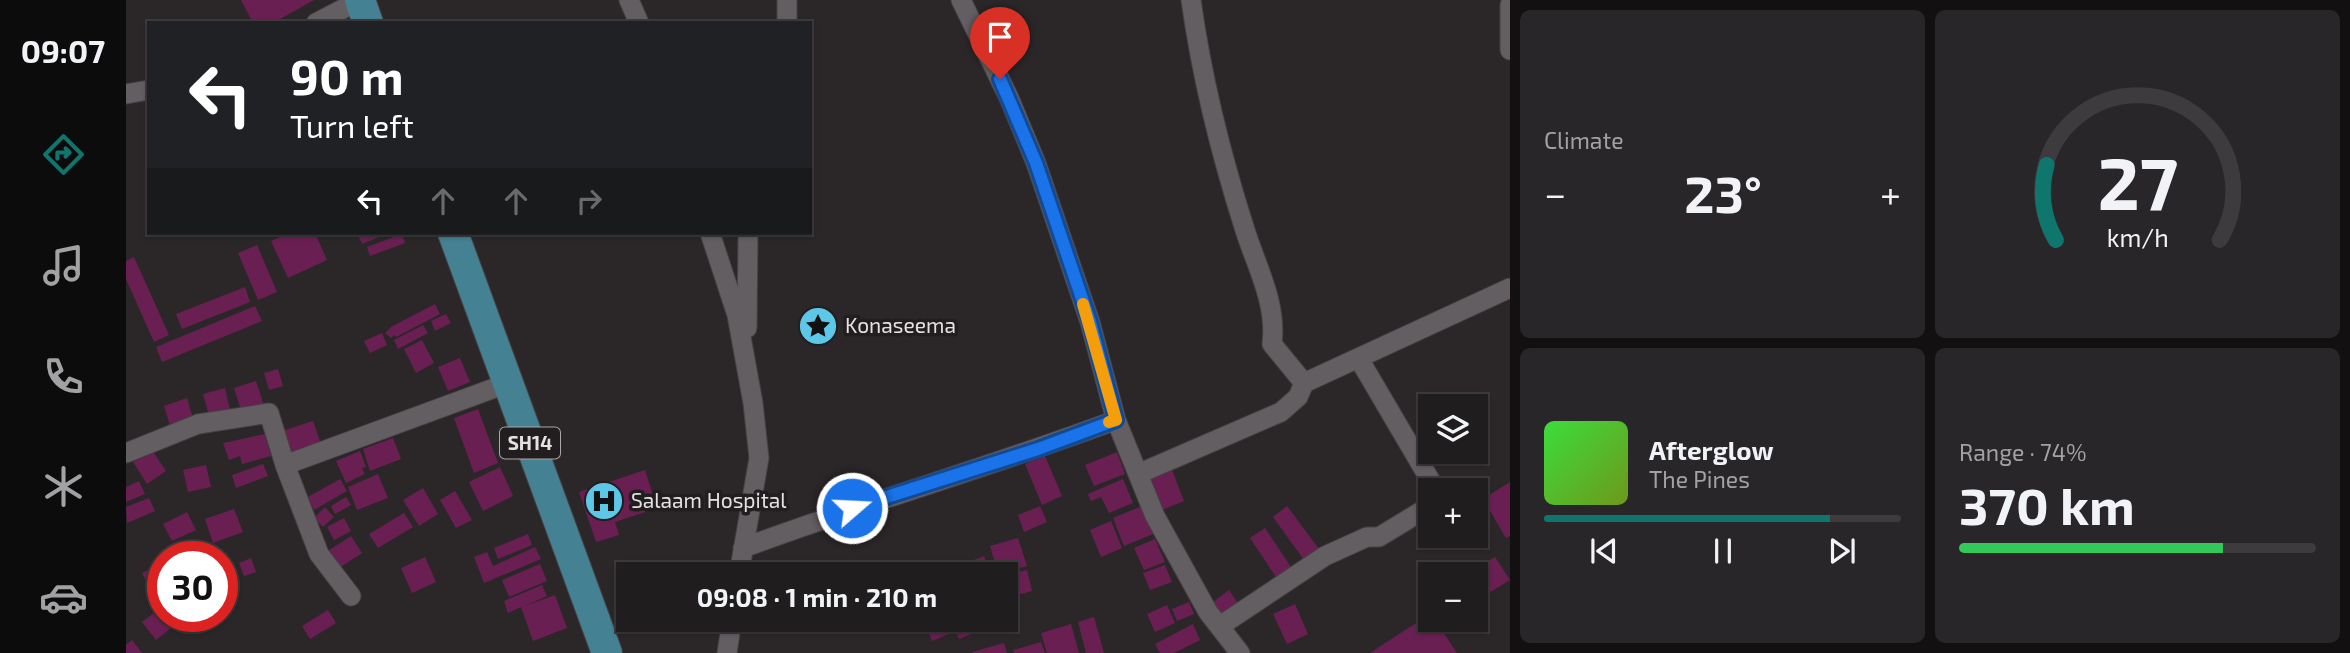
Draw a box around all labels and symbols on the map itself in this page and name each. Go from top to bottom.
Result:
pin [970,7,1030,79]
place icon: Konaseema [797,305,839,347]
place label: Konaseema [845,312,956,337]
road number: SH14 [500,428,560,458]
position arrow [815,471,889,545]
hospital icon: Salaam Hospital [583,480,625,522]
place label: Salaam Hospital [631,487,787,512]
speed limit sign: 30 [147,541,238,632]

